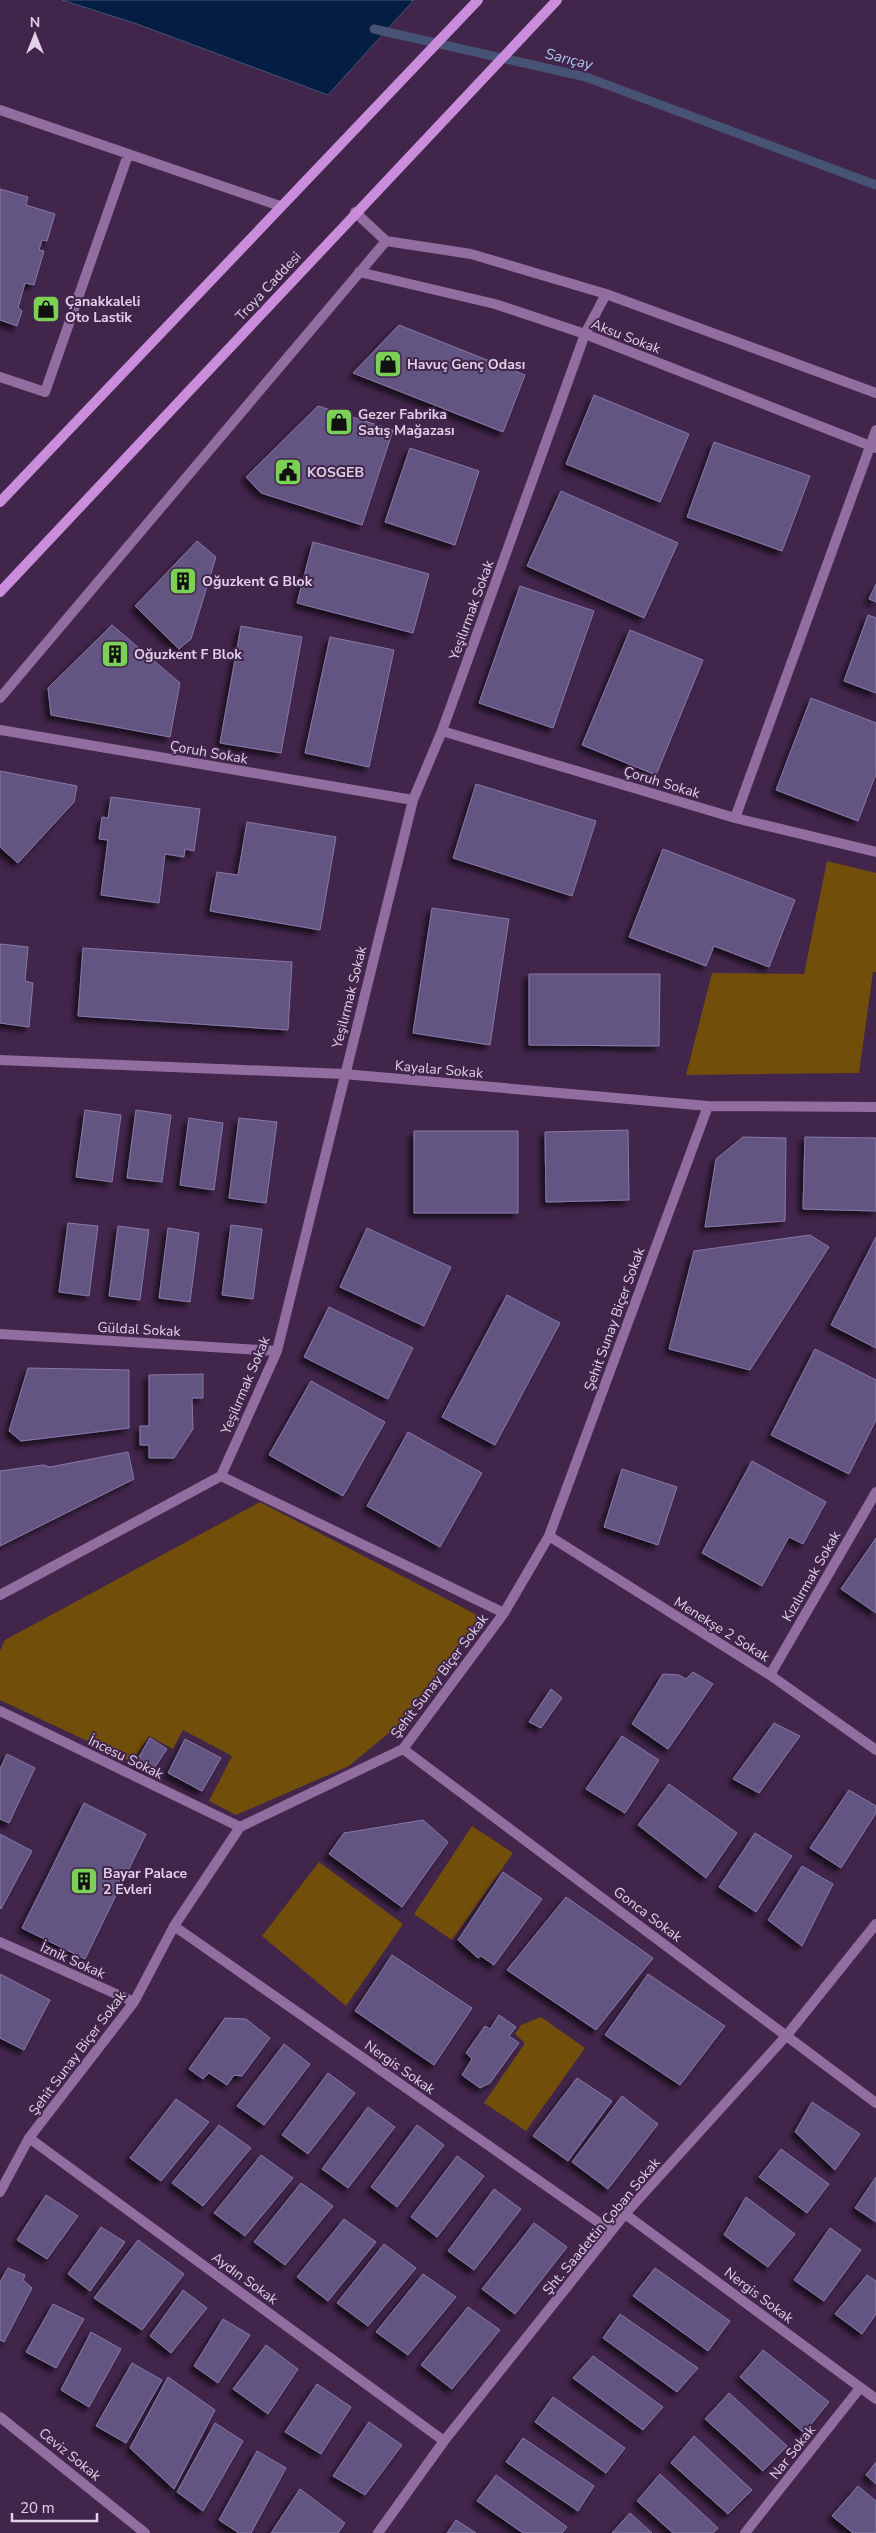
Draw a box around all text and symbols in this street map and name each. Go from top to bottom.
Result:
north arrow [10,10,60,60]
text: N [30,13,40,32]
water label: Sarıçay [543,43,596,75]
street label: Troya Caddesi [231,248,305,325]
place label: Çanakkaleli Oto Lastik [65,292,140,327]
shop icon: Çanakkaleli Oto Lastik [31,294,61,324]
street label: Aksu Sokak [588,315,664,359]
shop icon: Havuç Genç Odası [373,349,403,379]
place label: Havuç Genç Odası [407,355,525,374]
place label: Gezer Fabrika Satış Mağazası [358,405,455,440]
shop icon: Gezer Fabrika Satış Mağazası [324,407,354,437]
public building icon: KOSGEB [273,457,303,487]
place label: KOSGEB [307,463,364,482]
street label: Yeşilırmak Sokak [444,557,499,664]
building icon: Oğuzkent G Blok [168,566,198,596]
place label: Oğuzkent G Blok [202,572,313,591]
building icon: Oğuzkent F Blok [100,639,130,669]
place label: Oğuzkent F Blok [134,645,242,664]
street label: Çoruh Sokak [168,736,250,769]
street label: Çoruh Sokak [621,762,703,803]
street label: Yeşilırmak Sokak [327,943,372,1051]
street label: Kayalar Sokak [394,1056,485,1083]
street label: Şehit Sunay Biçer Sokak [580,1244,650,1393]
street label: Güldal Sokak [97,1318,182,1341]
street label: Yeşilırmak Sokak [216,1332,275,1438]
street label: Kızılırmak Sokak [778,1527,846,1625]
street label: Menekşe 2 Sokak [670,1592,774,1667]
street label: Şehit Sunay Biçer Sokak [386,1609,493,1742]
street label: İncesu Sokak [85,1731,167,1784]
place label: Bayar Palace 2 Evleri [103,1864,187,1899]
building icon: Bayar Palace 2 Evleri [69,1866,99,1896]
street label: Gonca Sokak [610,1882,687,1947]
street label: İznik Sokak [37,1938,109,1984]
street label: Şehit Sunay Biçer Sokak [24,1986,131,2119]
street label: Nergis Sokak [361,2036,440,2099]
street label: Şht. Saadettin Çoban Sokak [538,2153,665,2299]
street label: Aydın Sokak [208,2248,282,2309]
street label: Nergis Sokak [720,2263,798,2328]
street label: Nar Sokak [765,2420,820,2483]
street label: Ceviz Sokak [35,2424,105,2486]
scale bar [12,2490,98,2522]
text: 20 m [20,2498,55,2518]

